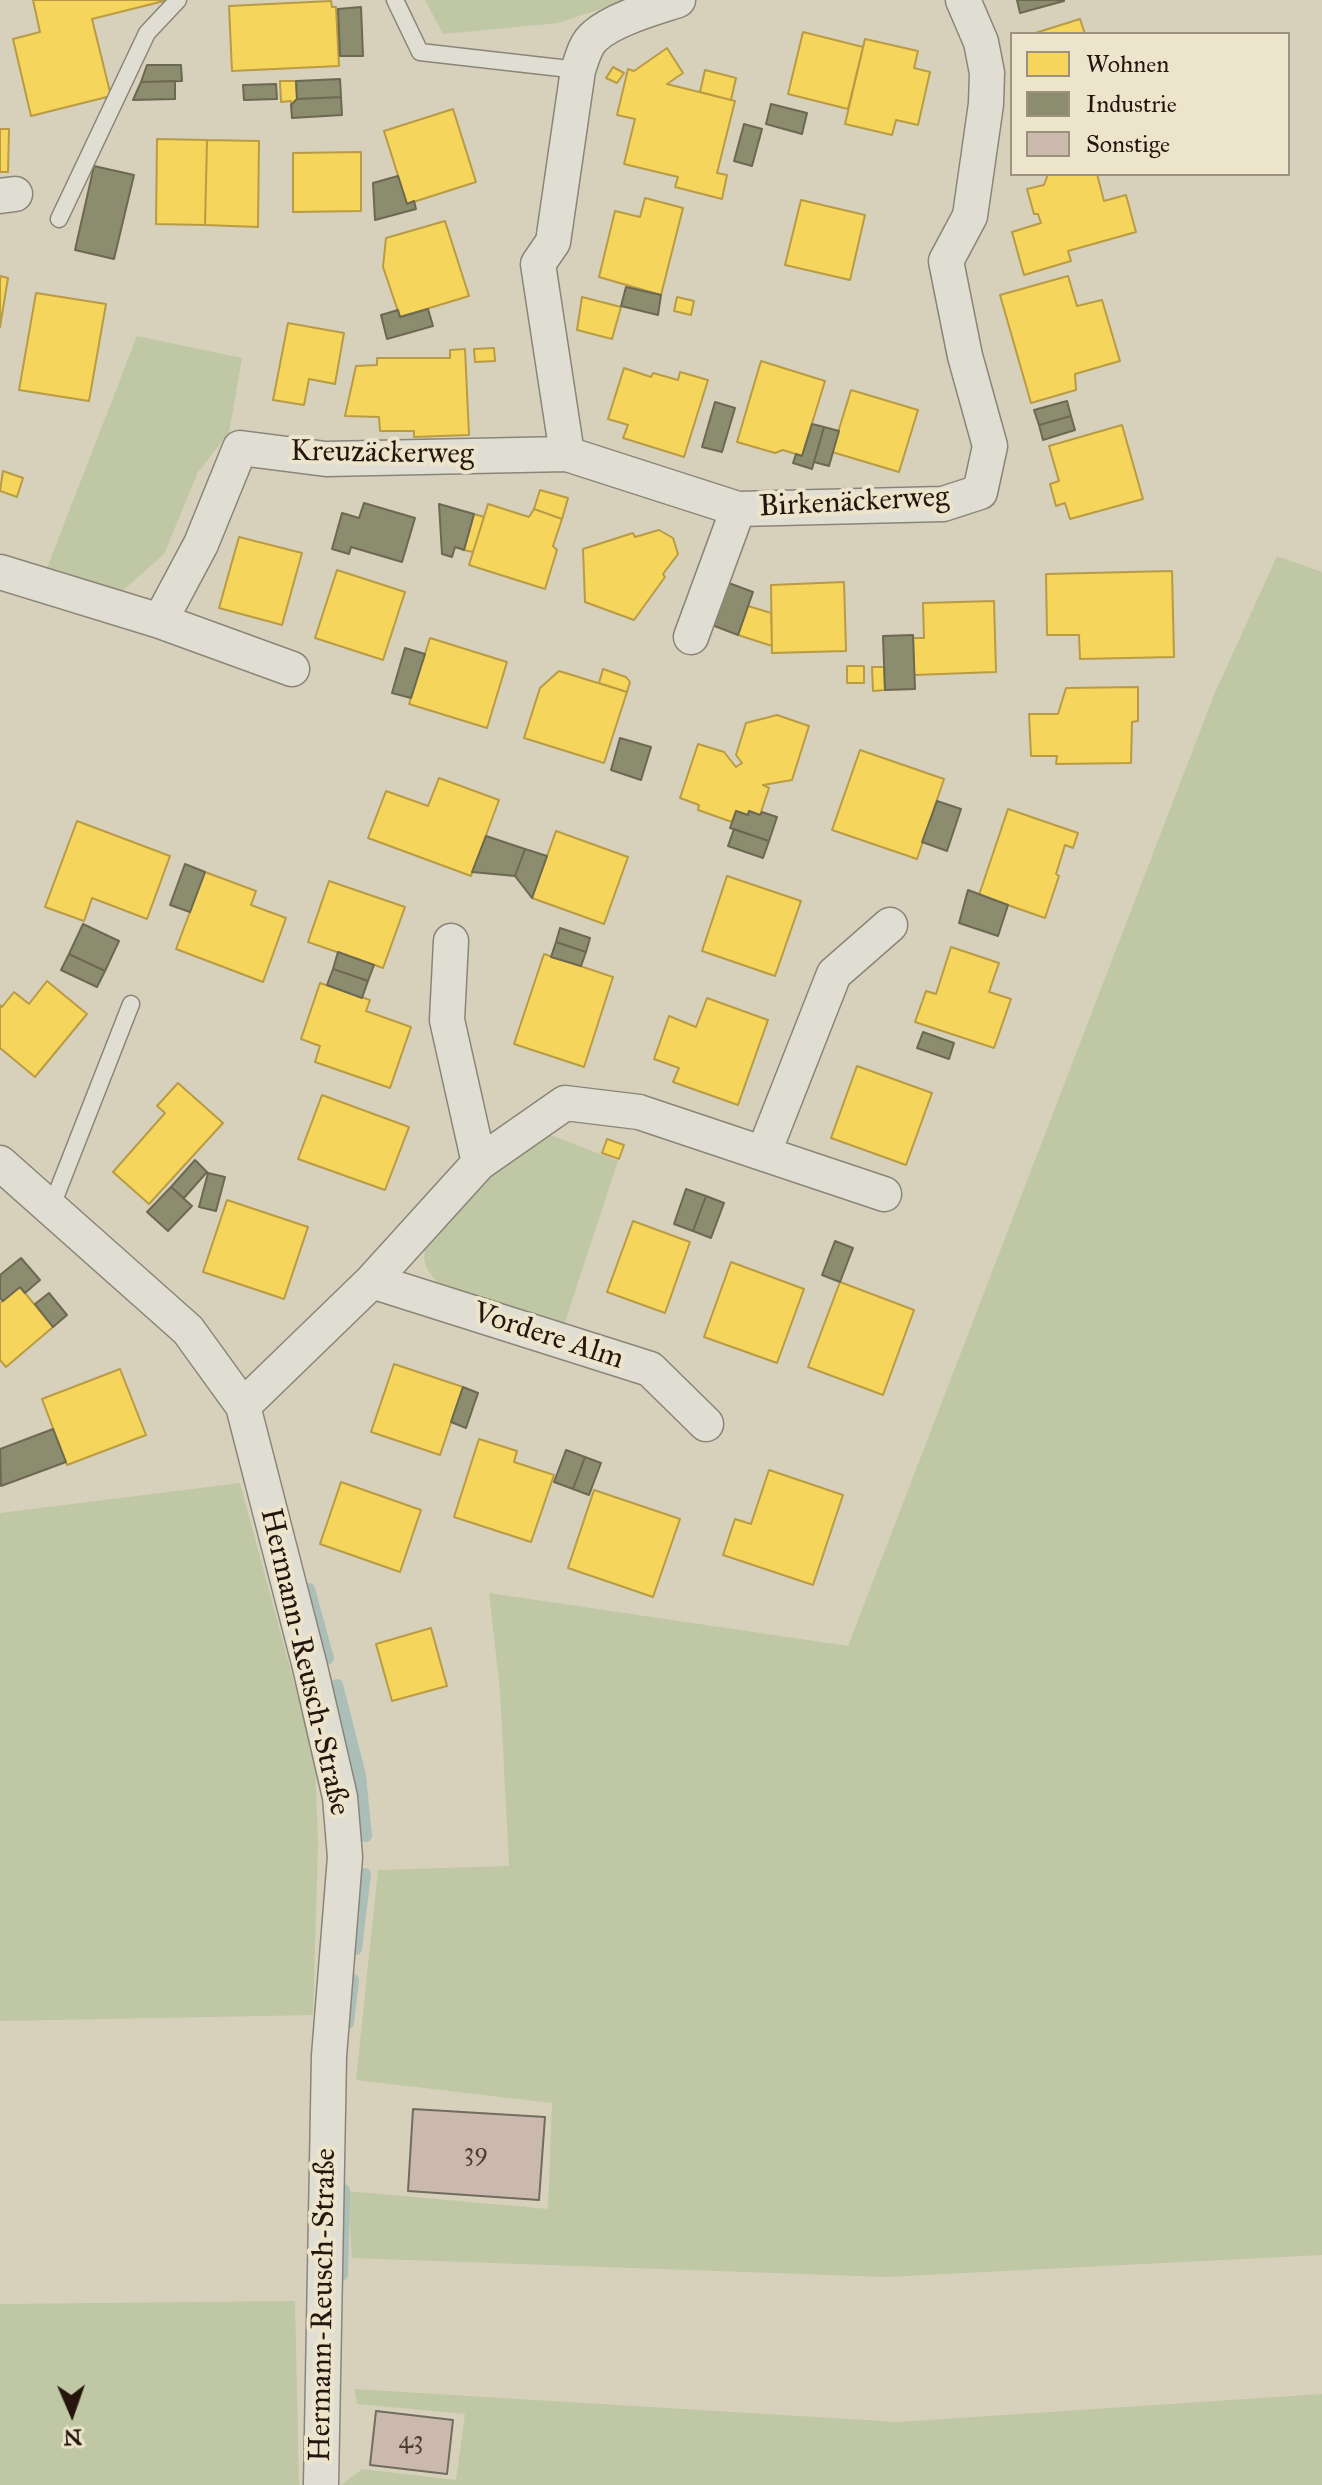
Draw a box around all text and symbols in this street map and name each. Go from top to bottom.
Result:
legend [1010,32,1290,176]
text: Wohnen [1086,49,1169,79]
text: Industrie [1086,89,1177,119]
text: Sonstige [1086,129,1170,159]
street label: Kreuzäckerweg [290,434,474,474]
street label: Birkenäckerweg [758,480,950,526]
street label: Vordere Alm [468,1296,628,1378]
street label: Hermann-Reusch-Straße [251,1505,357,1819]
house number: 39 [464,2138,488,2170]
street label: Hermann-Reusch-Straße [303,2148,345,2462]
north arrow [32,2373,112,2453]
text: N [63,2424,83,2451]
house number: 43 [399,2426,423,2458]

